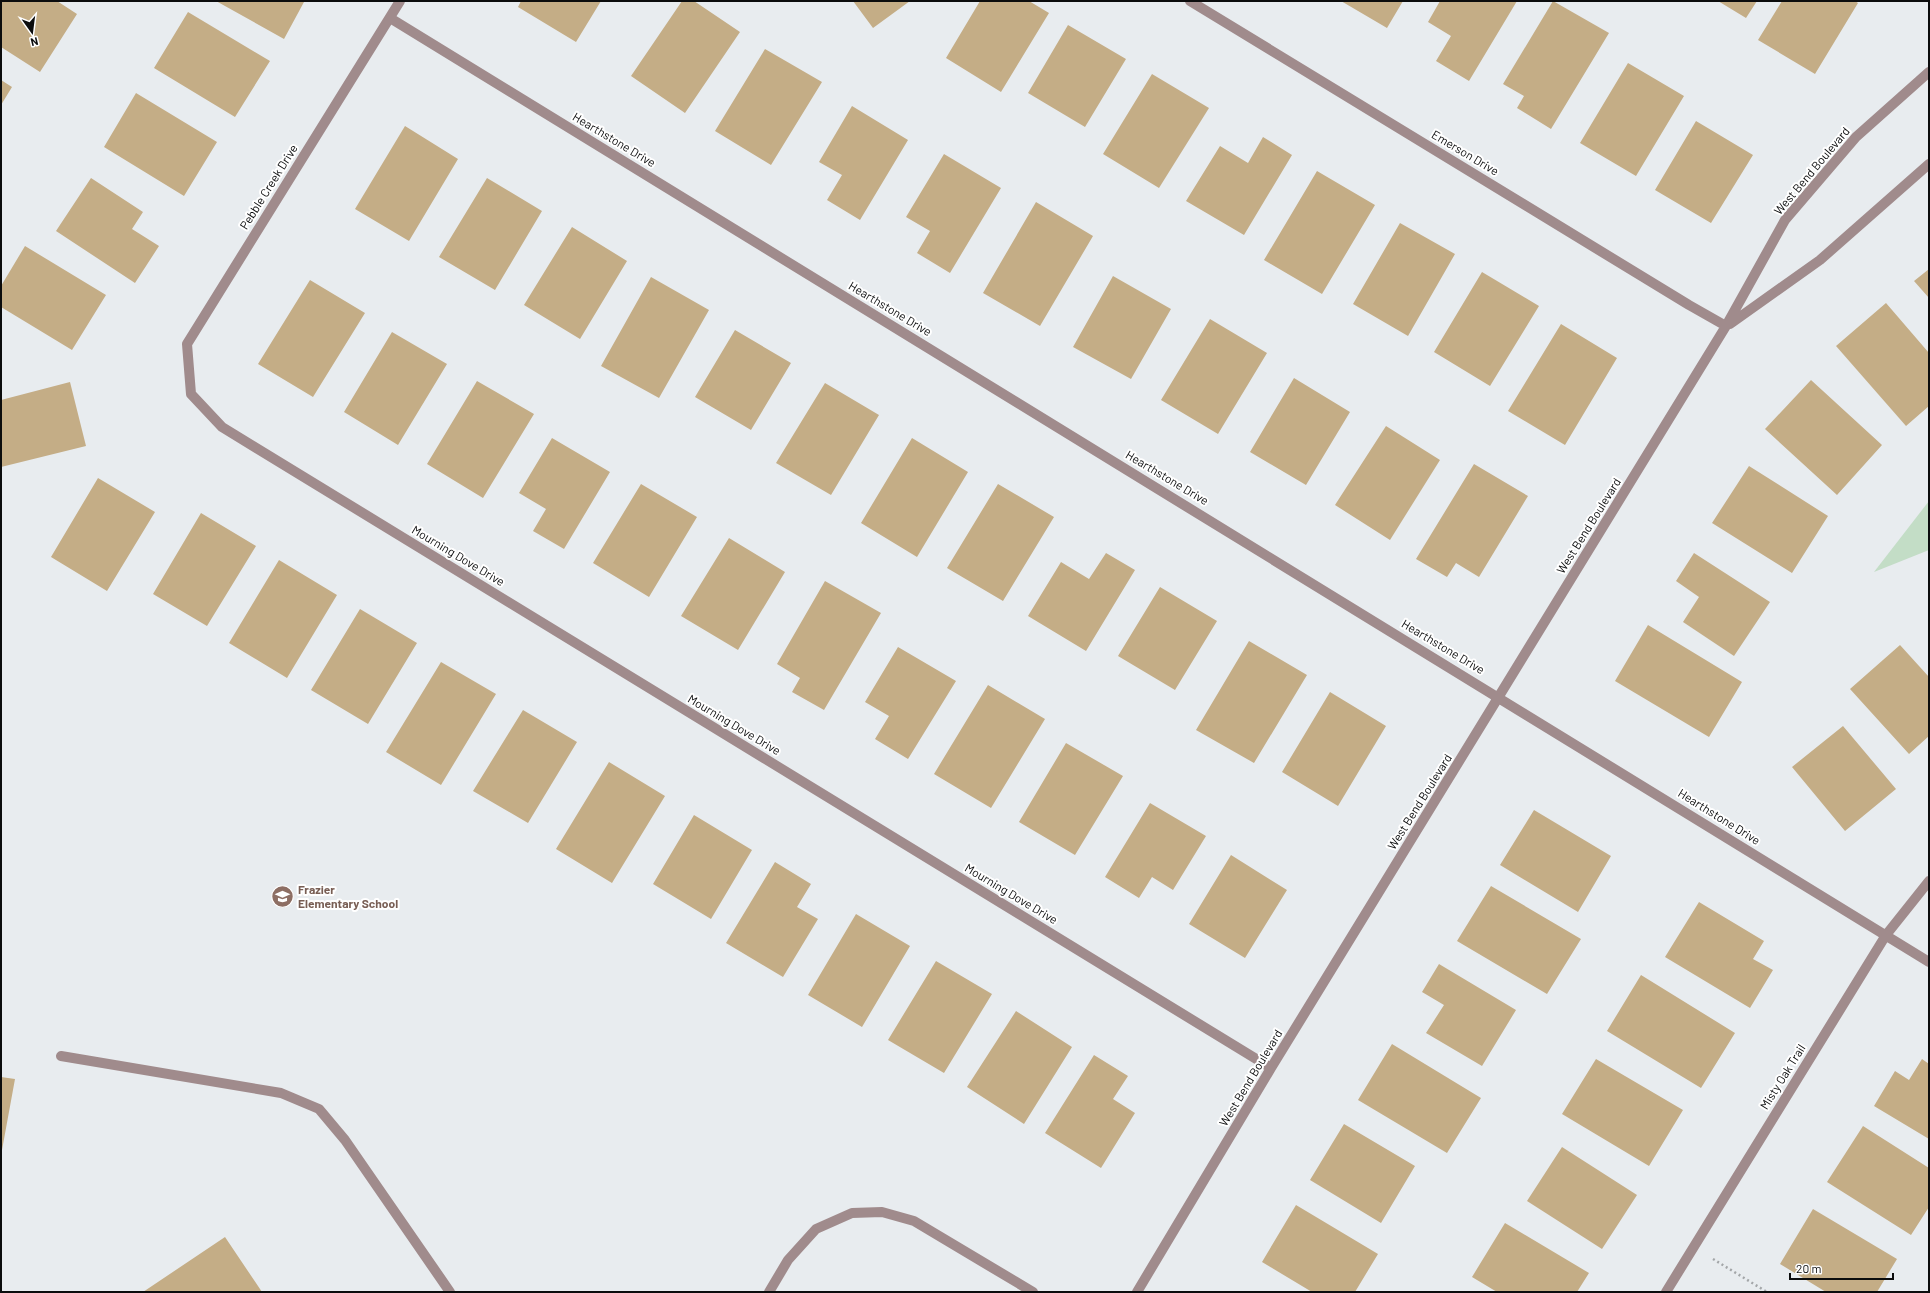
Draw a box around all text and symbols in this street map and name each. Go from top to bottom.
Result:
north arrow [12,12,52,52]
text: N [29,35,40,49]
street label: Hearthstone Drive [571,109,658,169]
street label: West Bend Boulevard [1770,124,1852,217]
street label: Emerson Drive [1429,127,1502,178]
street label: Pebble Creek Drive [236,141,300,232]
street label: Hearthstone Drive [847,278,934,338]
street label: Hearthstone Drive [1124,447,1211,507]
street label: West Bend Boulevard [1553,475,1623,576]
street label: Mourning Dove Drive [410,522,507,588]
street label: Hearthstone Drive [1400,616,1487,676]
street label: Mourning Dove Drive [686,691,783,757]
street label: West Bend Boulevard [1384,751,1454,852]
street label: Hearthstone Drive [1676,785,1763,847]
street label: Mourning Dove Drive [963,860,1060,926]
place label: Frazier Elementary School [298,882,398,910]
school or university icon: Frazier Elementary School [270,884,296,910]
street label: West Bend Boulevard [1216,1027,1284,1128]
street label: Misty Oak Trail [1757,1041,1808,1112]
scale bar [1790,1255,1893,1281]
text: 20 m [1796,1261,1822,1275]

